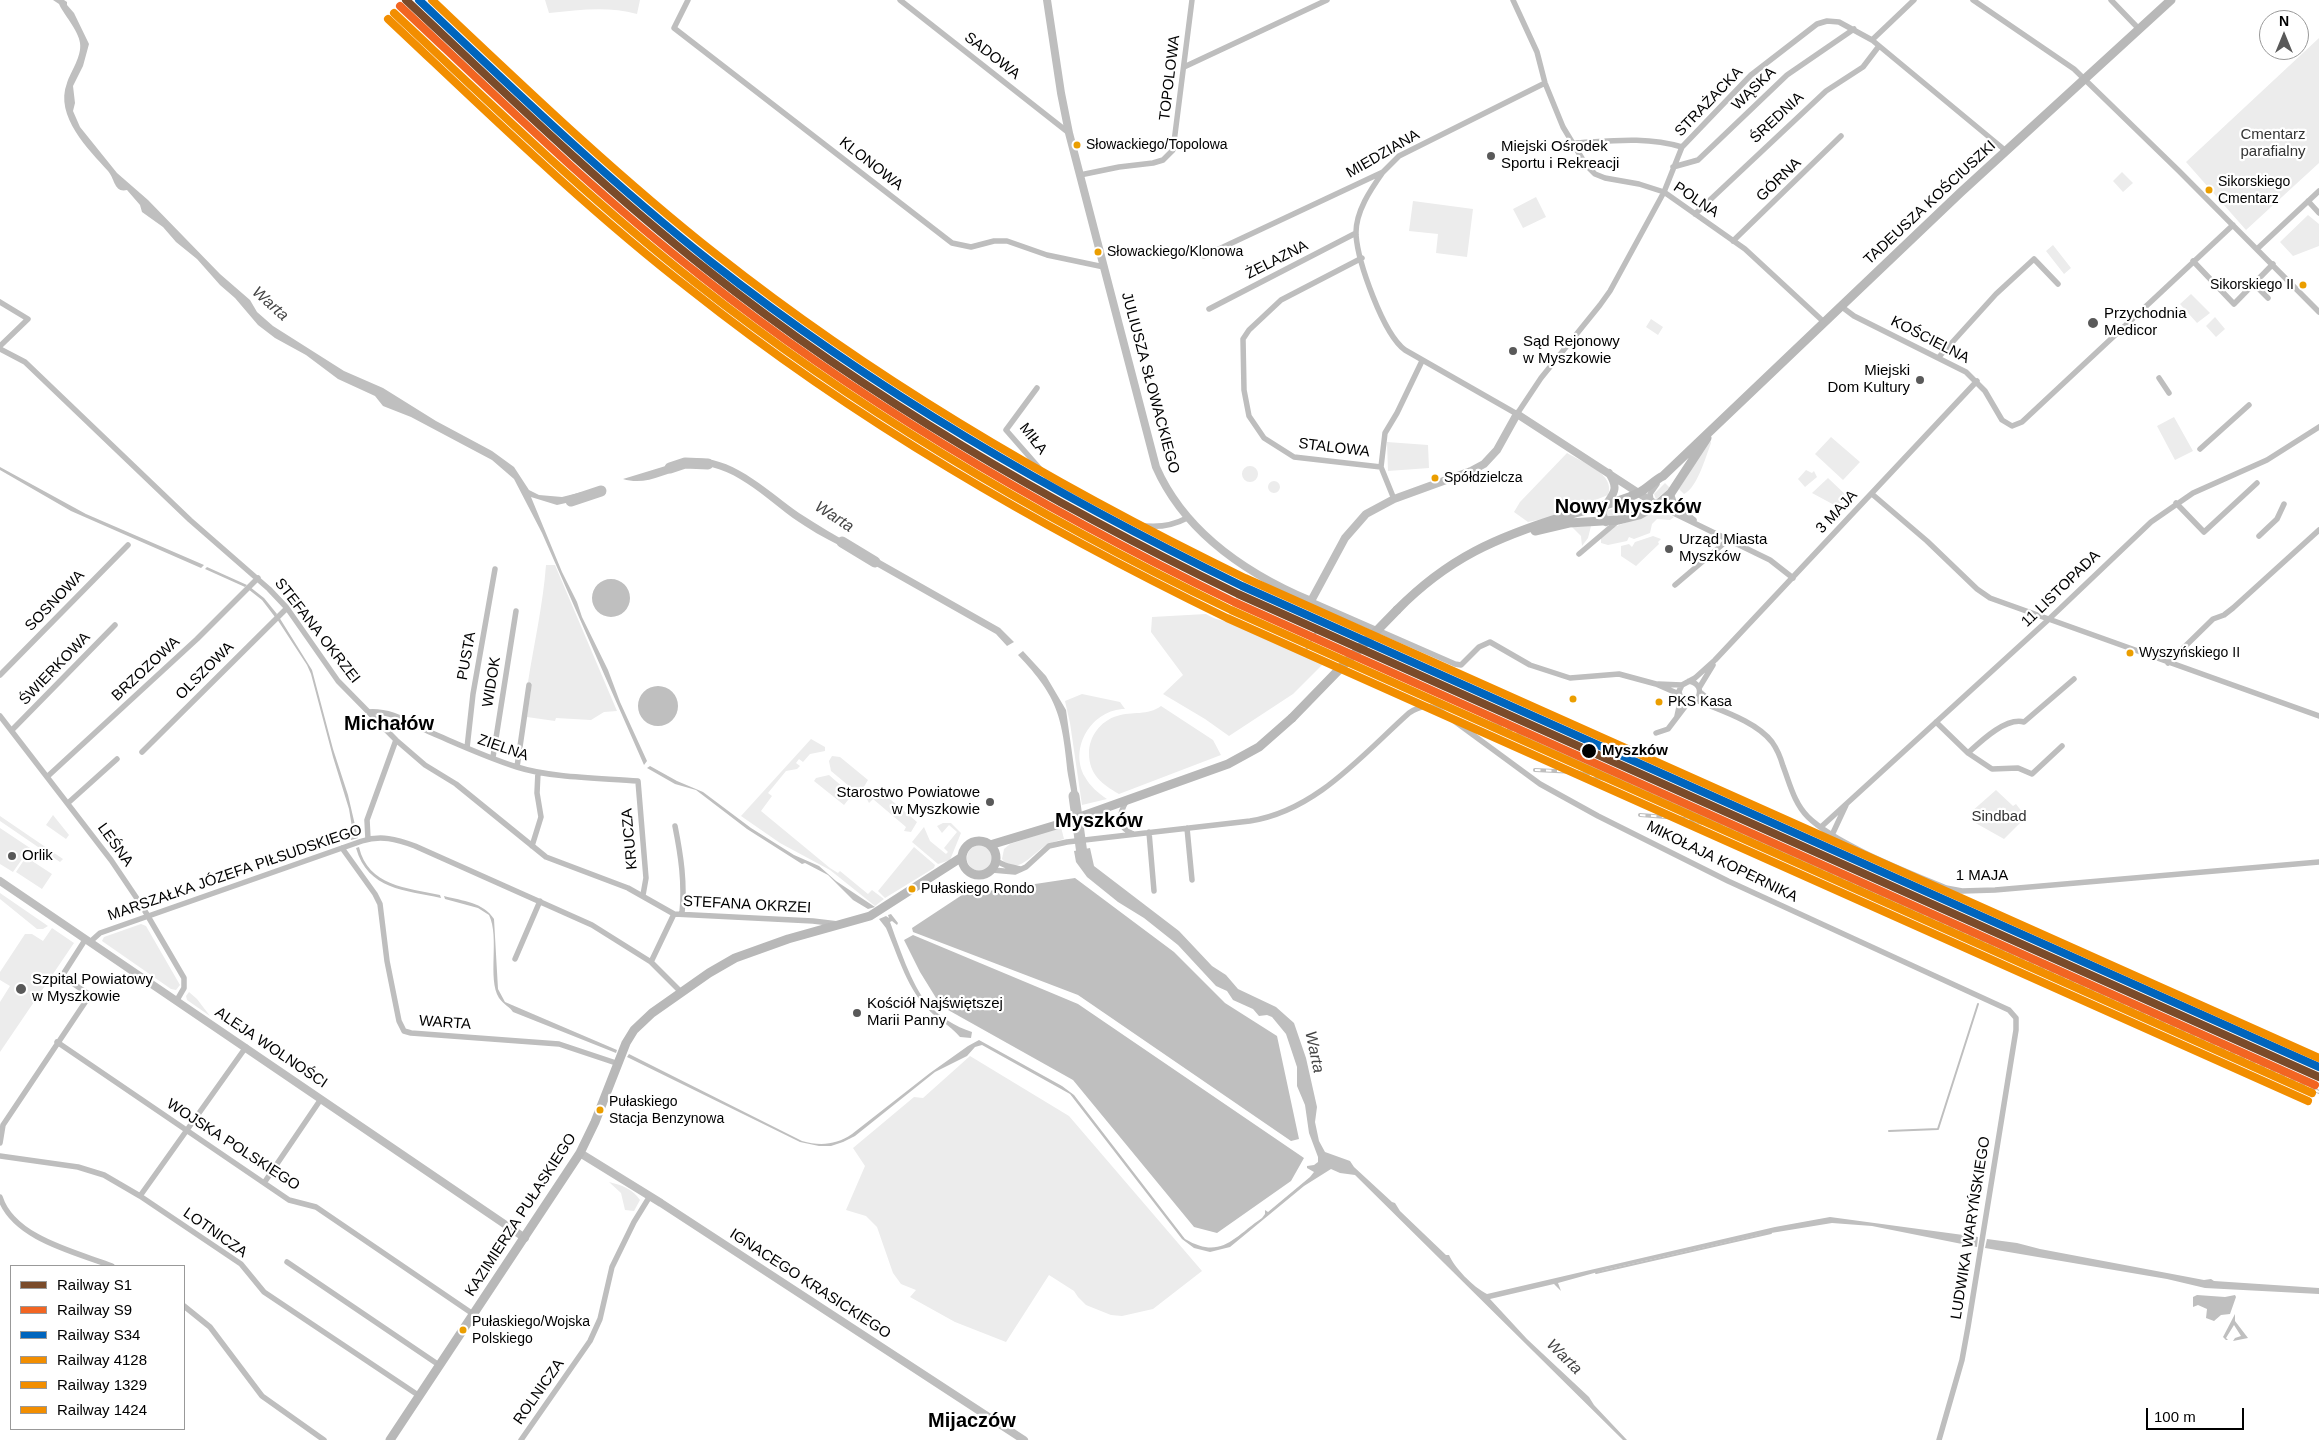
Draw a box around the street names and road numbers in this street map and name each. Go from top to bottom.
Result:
street label: SADOWA [960,29,1024,83]
street label: TOPOLOWA [1156,34,1184,122]
street label: STRAŻACKA [1671,63,1747,141]
street label: WĄSKA [1728,64,1780,114]
street label: ŚREDNIA [1746,89,1808,147]
street label: MIEDZIANA [1343,126,1423,182]
street label: KLONOWA [835,133,907,195]
street label: TADEUSZA KOŚCIUSZKI [1860,137,2000,269]
street label: GÓRNA [1753,154,1805,206]
street label: POLNA [1670,178,1722,222]
street label: ŻELAZNA [1243,237,1311,283]
street label: JULIUSZA SŁOWACKIEGO [1117,290,1183,476]
street label: KOŚCIELNA [1888,312,1972,368]
street label: MIŁA [1015,420,1051,458]
street label: STALOWA [1297,435,1371,461]
street label: 3 MAJA [1813,487,1861,537]
street label: 11 LISTOPADA [2018,547,2104,631]
street label: SOSNOWA [22,567,88,635]
street label: STEFANA OKRZEI [270,575,364,687]
street label: ŚWIERKOWA [16,629,94,709]
street label: PUSTA [454,630,480,682]
street label: BRZOZOWA [108,633,184,705]
street label: OLSZOWA [172,638,238,704]
street label: WIDOK [479,655,505,709]
street label: ZIELNA [475,731,531,765]
street label: KRUCZA [618,807,642,871]
street label: MIKOŁAJA KOPERNIKA [1644,818,1800,906]
street label: LEŚNA [93,820,137,870]
street label: MARSZAŁKA JÓZEFA PIŁSUDSKIEGO [106,821,364,925]
street label: 1 MAJA [1956,867,2008,885]
street label: STEFANA OKRZEI [682,893,812,917]
street label: ALEJA WOLNOŚCI [211,1004,331,1092]
street label: WARTA [418,1012,472,1034]
street label: WOJSKA POLSKIEGO [163,1095,303,1195]
street label: KAZIMIERZA PUŁASKIEGO [461,1130,581,1300]
street label: LUDWIKA WARYŃSKIEGO [1948,1135,1994,1321]
street label: LOTNICZA [179,1204,251,1262]
street label: IGNACEGO KRASICKIEGO [726,1225,894,1343]
street label: ROLNICZA [510,1356,568,1428]

